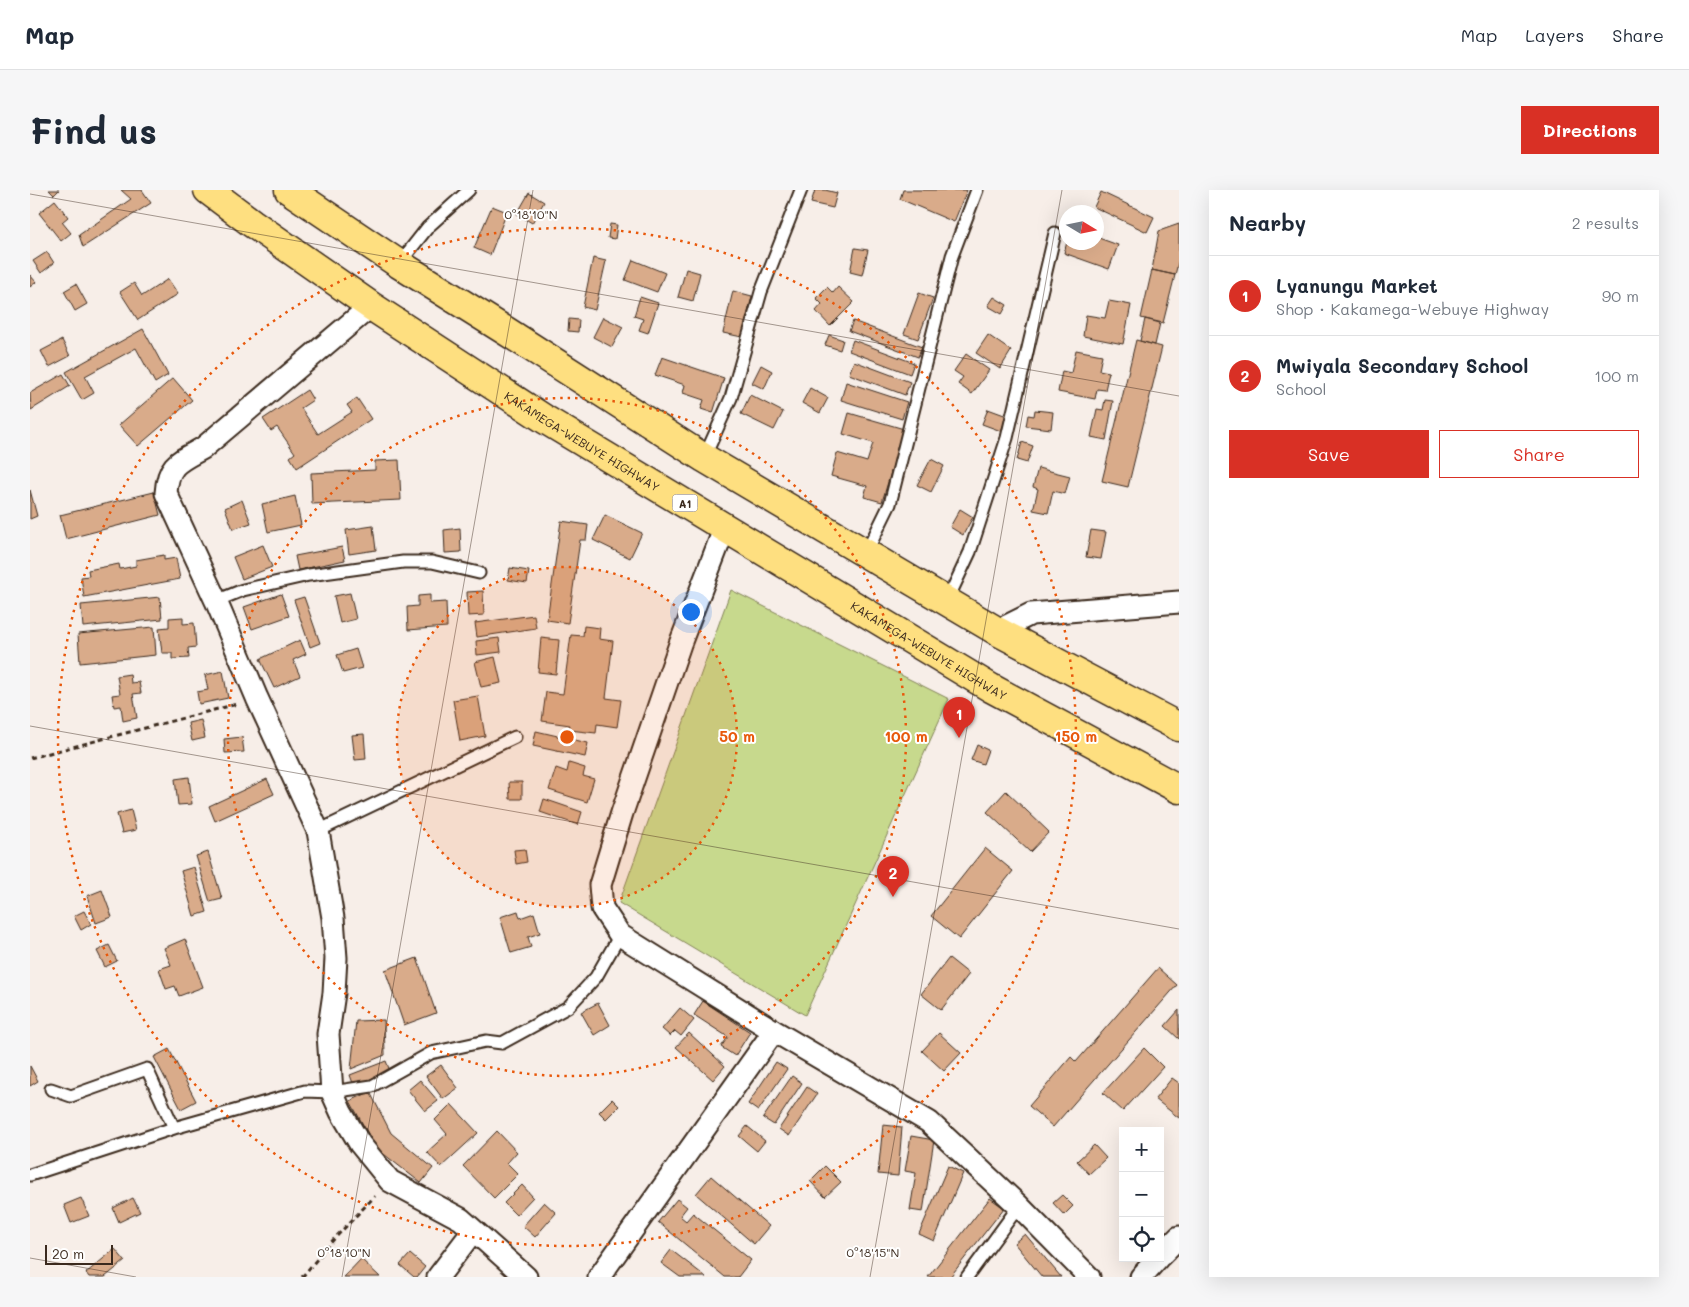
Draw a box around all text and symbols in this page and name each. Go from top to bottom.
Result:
text: Map [25,19,74,50]
text: Map [1461,23,1497,47]
text: Layers [1525,23,1584,47]
text: Share [1612,23,1664,47]
button: Directions [1521,106,1659,154]
text: Find us [30,107,157,153]
north arrow [1059,205,1104,250]
text: 0°18'10"N [504,206,558,222]
text: Nearby [1229,209,1306,236]
text: 2 results [1572,212,1639,233]
text: Lyanungu Market [1276,273,1438,298]
text: 1 [1241,285,1249,306]
text: 90 m [1602,285,1639,306]
text: Shop · Kakamega-Webuye Highway [1276,298,1549,319]
text: Mwiyala Secondary School [1276,353,1528,378]
text: 2 [1241,365,1249,386]
text: 100 m [1594,365,1639,386]
text: School [1276,378,1326,399]
street label: KAKAMEGA-WEBUYE HIGHWAY [502,387,663,495]
button: Save [1229,430,1429,478]
button: Share [1439,430,1639,478]
road number: A1 [672,494,698,512]
street label: KAKAMEGA-WEBUYE HIGHWAY [848,597,1010,703]
your location [678,599,704,625]
pin: 1 [943,697,975,738]
text: 50 m [719,726,755,746]
text: 100 m [884,726,928,746]
text: 150 m [1055,726,1097,746]
centre of rings [558,728,576,746]
pin: 2 [877,856,909,897]
map controls [1119,1127,1164,1262]
button: + [1119,1127,1164,1172]
button: − [1119,1172,1164,1217]
button: locate [1119,1217,1164,1262]
scale bar [45,1242,112,1265]
text: 20 m [52,1244,84,1263]
text: 0°18'10"N [317,1244,371,1260]
text: 0°18'15"N [847,1244,899,1260]

